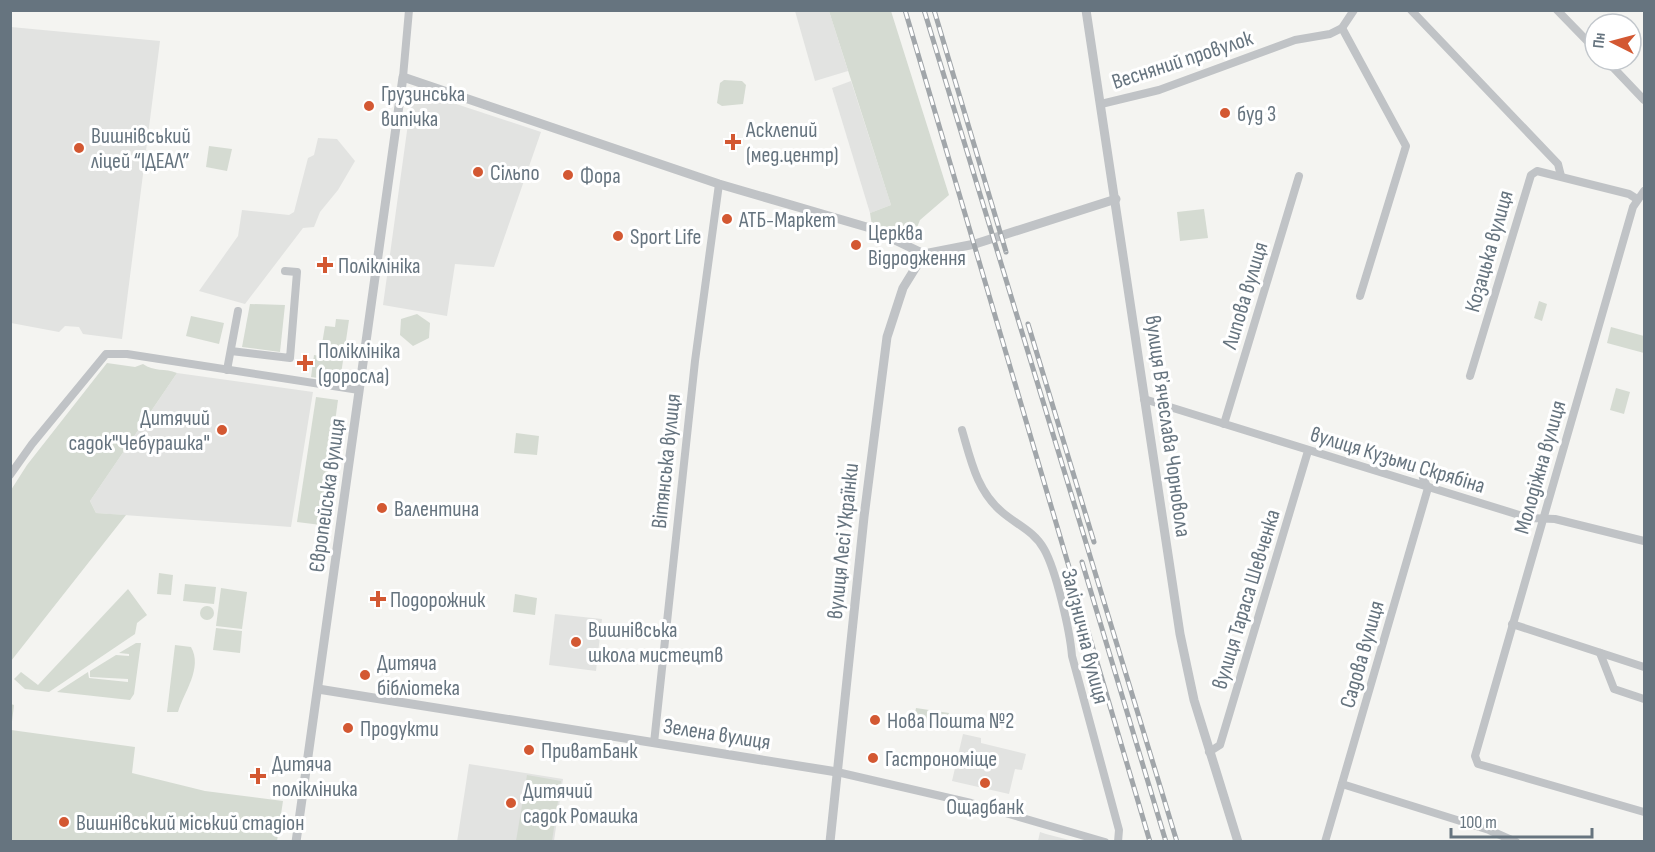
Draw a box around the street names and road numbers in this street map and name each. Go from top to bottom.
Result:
street label: Весняний провулок [1109,25,1257,96]
street label: Козацька вулиця [1459,187,1520,315]
street label: Липова вулиця [1216,239,1274,353]
street label: вулиця Вʼячеслава Чорновола [1139,314,1196,539]
street label: Вітянська вулиця [646,392,687,530]
street label: Молодіжна вулиця [1509,398,1572,537]
street label: Європейська вулиця [303,417,352,574]
street label: вулиця Кузьми Скрябіна [1307,421,1488,500]
street label: вулиця Лесі Українки [822,462,865,620]
street label: вулиця Тараса Шевченка [1206,506,1287,692]
street label: Залізнична вулиця [1055,566,1114,707]
street label: Садова вулиця [1334,598,1391,711]
street label: Зелена вулиця [661,713,772,756]

